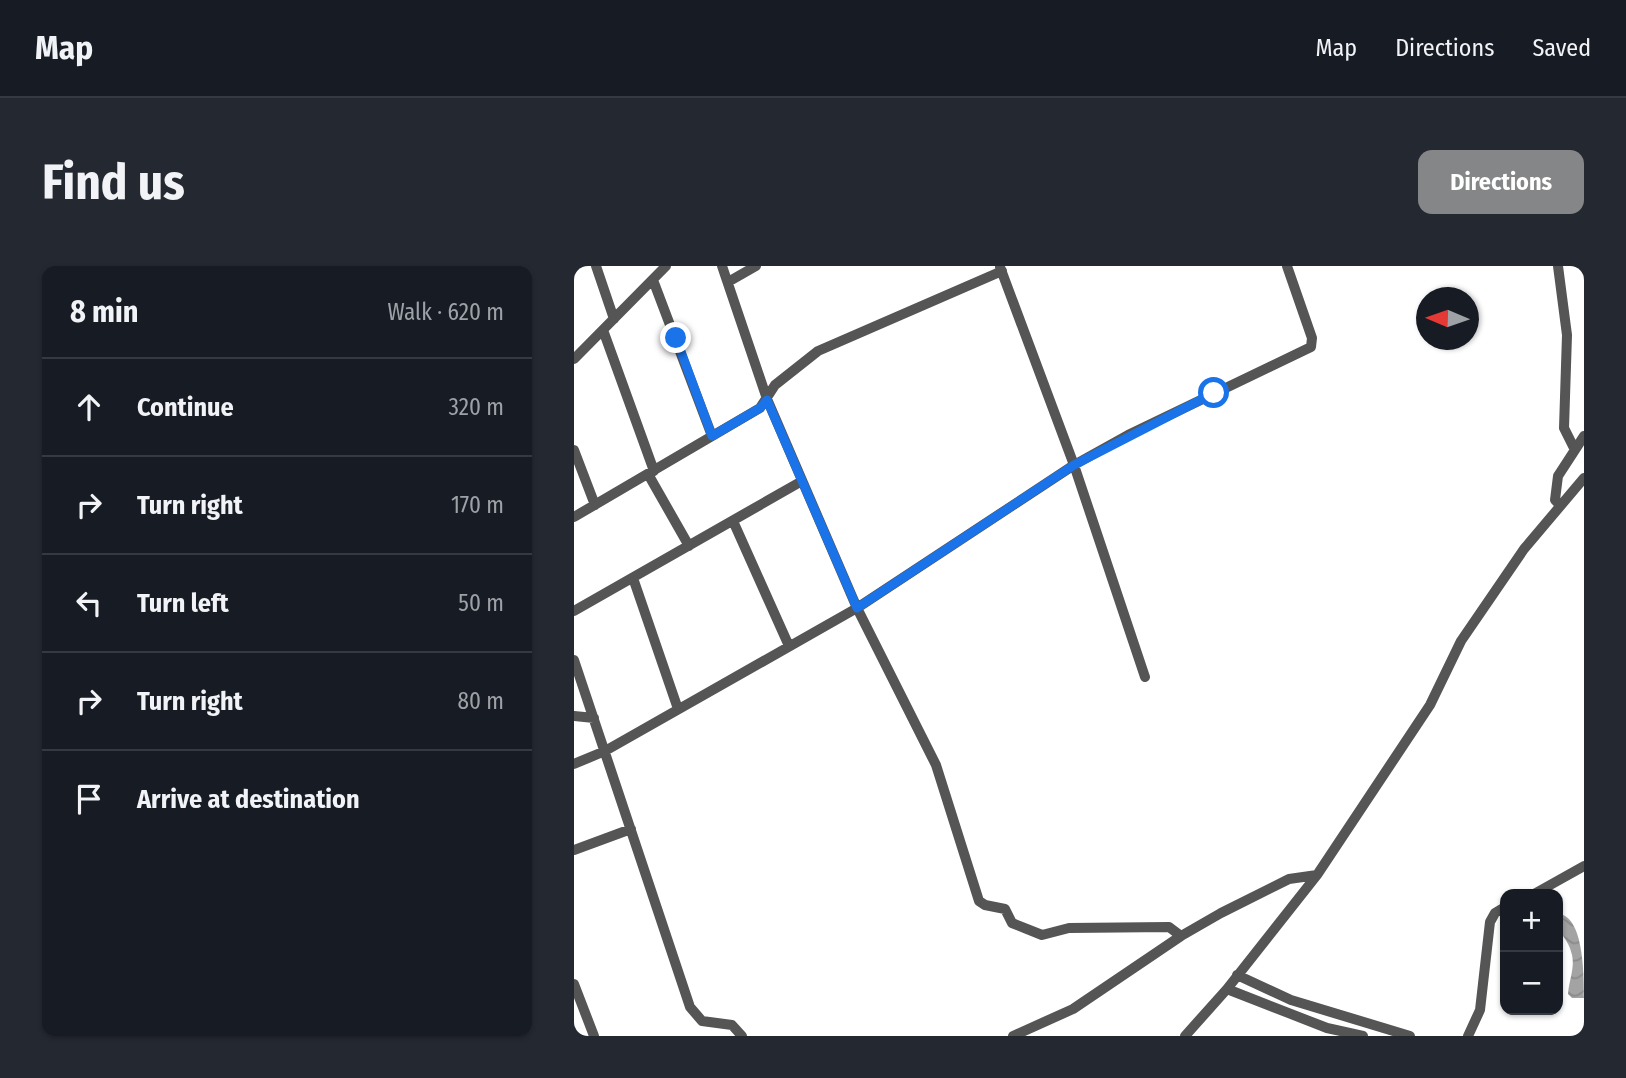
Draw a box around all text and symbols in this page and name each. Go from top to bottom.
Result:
text: Map [35,28,93,68]
text: Map [1316,34,1357,62]
text: Directions [1395,34,1494,62]
text: Saved [1532,34,1591,62]
button: Directions [1418,150,1584,214]
text: Find us [42,153,185,212]
north arrow [1416,287,1479,350]
text: 8 min [70,294,138,330]
text: Walk · 620 m [388,298,504,326]
route end [660,322,691,353]
route start [1198,377,1229,408]
icon: ahead [70,388,108,426]
text: Continue [137,392,234,423]
text: 320 m [449,393,504,421]
icon: right [70,486,108,524]
text: Turn right [137,490,243,521]
text: 170 m [451,491,504,519]
icon: left [70,584,108,622]
text: Turn left [137,588,229,619]
text: 50 m [458,589,504,617]
icon: right [70,682,108,720]
text: Turn right [137,686,243,717]
text: 80 m [457,687,504,715]
icon: arrive [70,780,108,818]
text: Arrive at destination [137,784,360,815]
map controls [1500,889,1563,1015]
button: + [1500,889,1563,952]
button: − [1500,952,1563,1015]

